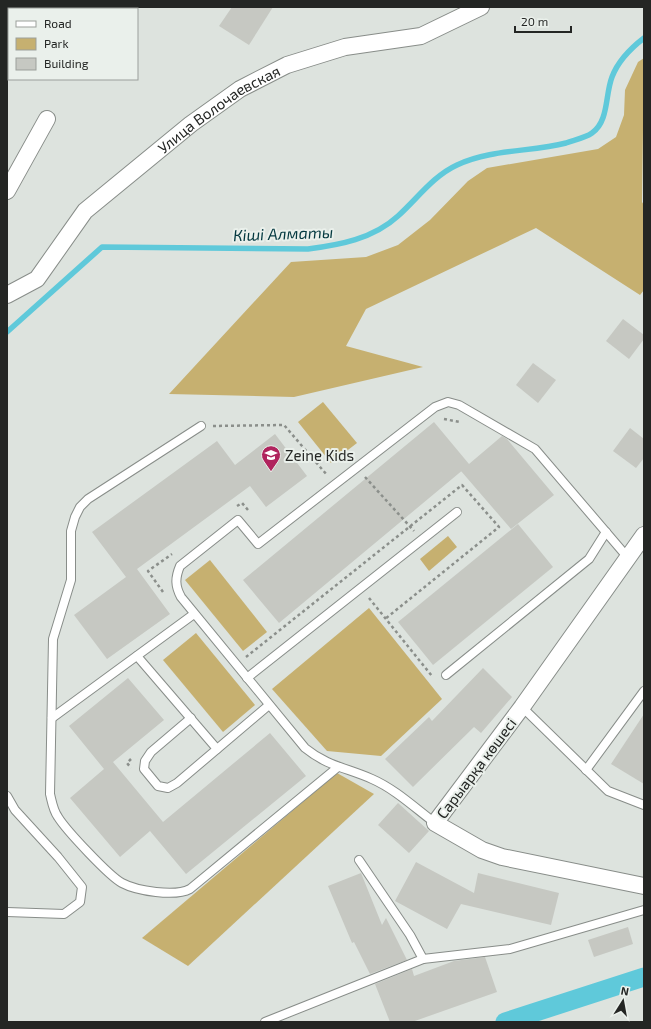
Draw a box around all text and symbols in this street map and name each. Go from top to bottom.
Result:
legend [8,8,138,80]
scale bar [515,8,571,34]
text: 20 m [521,14,548,28]
text: Road [44,16,72,30]
text: Park [44,36,69,50]
text: Building [44,56,89,70]
street label: Улица Волочаевская [154,61,283,157]
water label: Кіші Алматы [233,222,333,244]
school or university icon: Zeine Kids [260,444,282,472]
place label: Zeine Kids [285,446,354,464]
street label: Сарыарқа көшесі [432,714,520,822]
north arrow [603,981,643,1021]
text: N [620,984,630,998]

